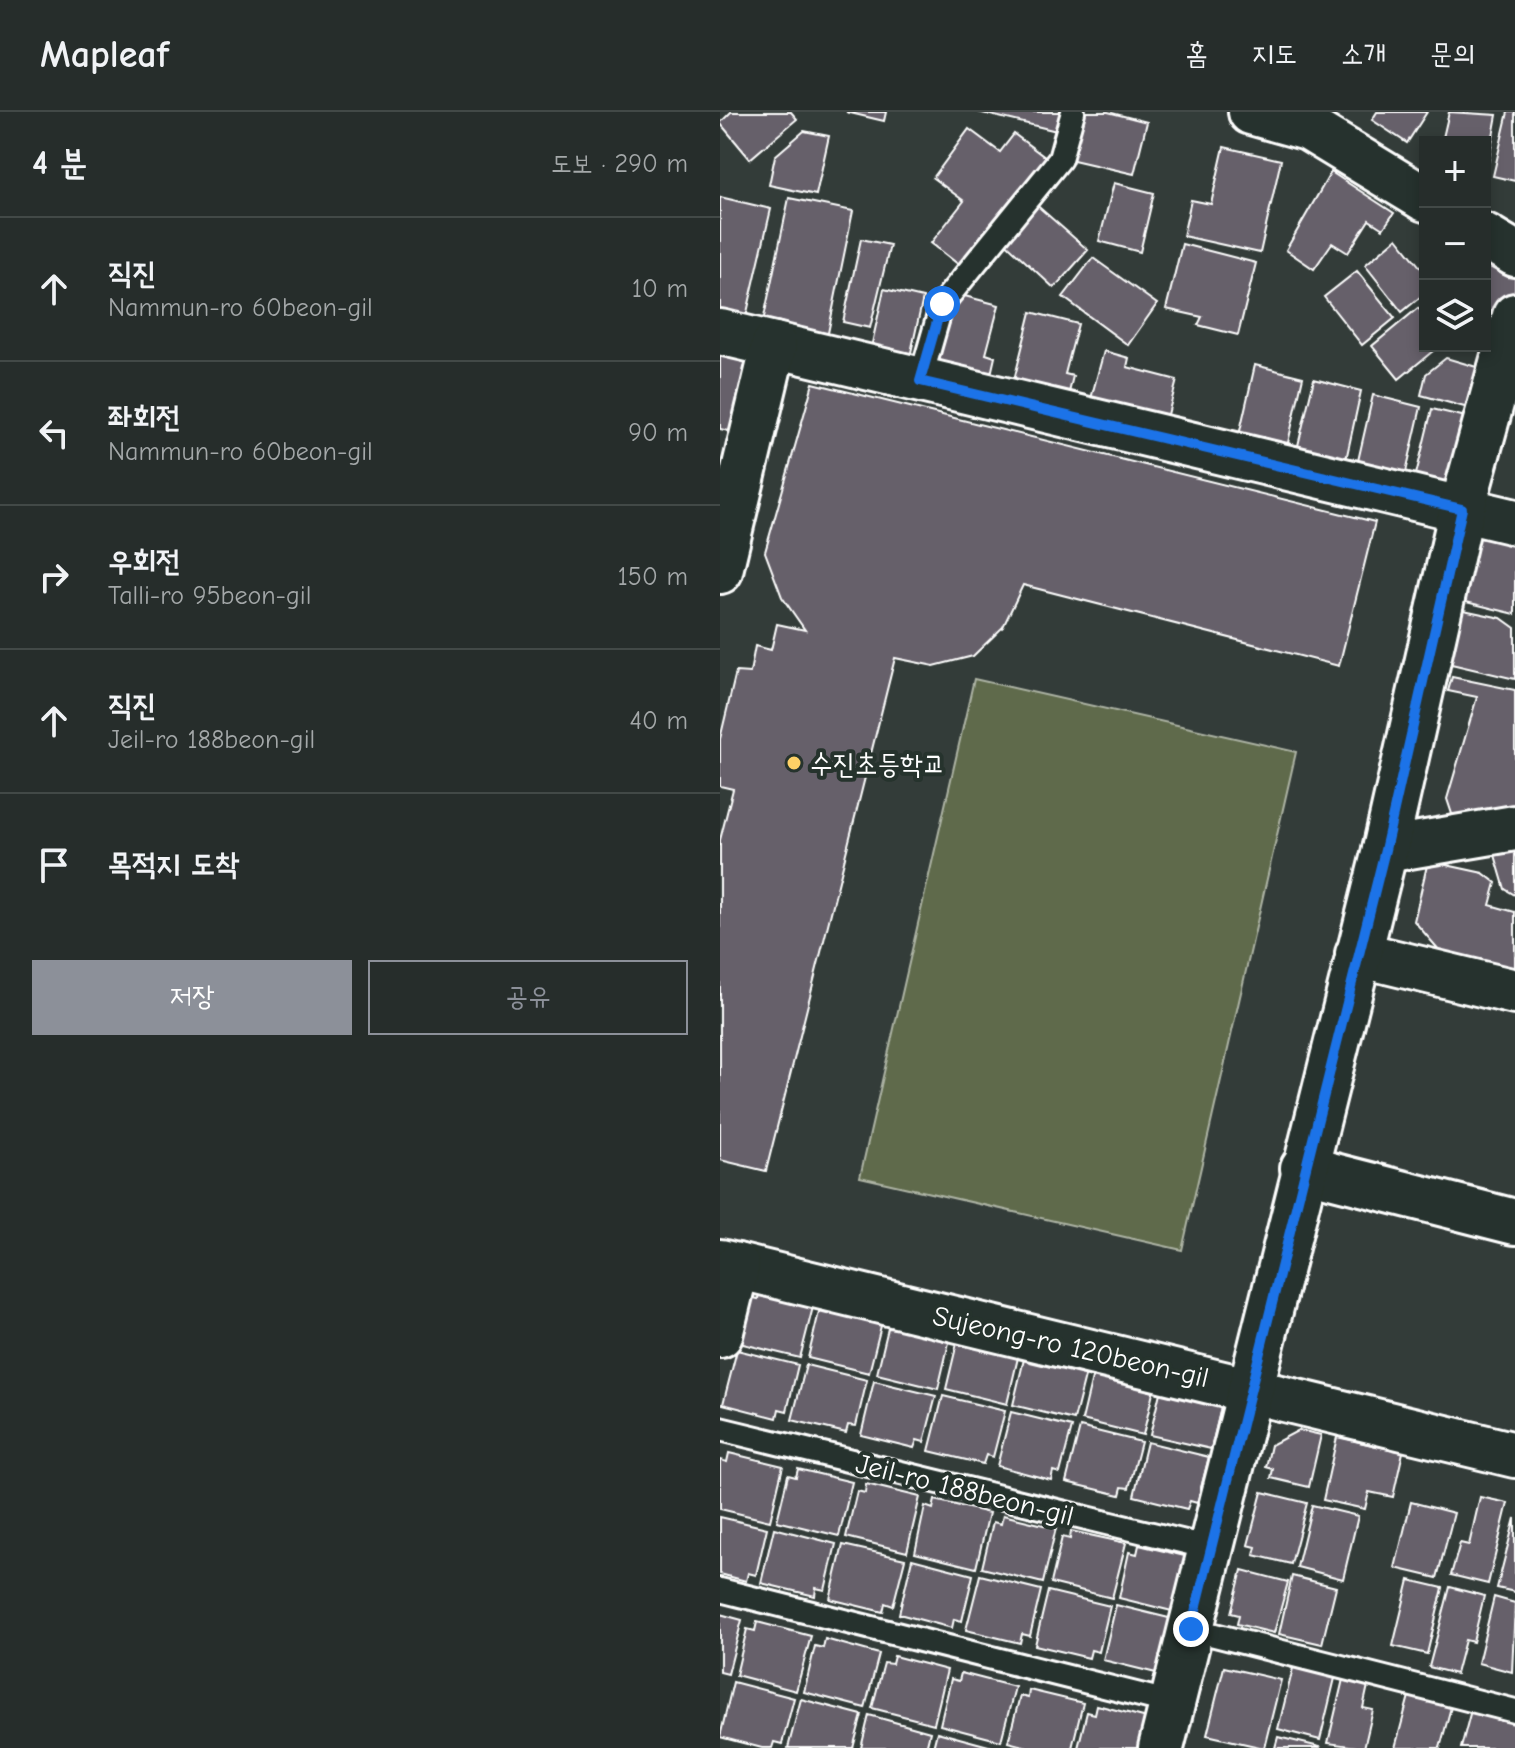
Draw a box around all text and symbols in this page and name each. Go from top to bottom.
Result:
text: Mapleaf [40,33,169,77]
text: 홈 [1185,38,1208,70]
text: 지도 [1252,38,1297,70]
text: 소개 [1341,38,1386,70]
text: 문의 [1430,38,1475,70]
map controls [1419,136,1491,352]
button: + [1419,136,1491,208]
text: 4 분 [32,143,87,183]
text: 도보 · 290 m [551,149,688,179]
button: − [1419,208,1491,280]
text: 직진 [108,256,156,291]
icon: ahead [32,267,76,311]
text: 10 m [632,274,688,304]
button: layers [1419,280,1491,352]
route start [924,286,960,322]
text: Nammun-ro 60beon-gil [108,293,373,323]
text: 좌회전 [108,400,180,435]
icon: left [32,411,76,455]
text: 90 m [628,418,688,448]
text: Nammun-ro 60beon-gil [108,437,373,467]
text: 우회전 [108,544,180,579]
icon: right [32,555,76,599]
text: 150 m [618,562,688,592]
text: Talli-ro 95beon-gil [108,581,311,611]
text: 직진 [108,688,156,723]
icon: ahead [32,699,76,743]
text: 40 m [629,706,688,736]
text: Jeil-ro 188beon-gil [108,725,315,755]
place label: 수진초등학교 [810,748,945,780]
marker: 수진초등학교 [785,754,803,772]
icon: arrive [32,843,76,887]
text: 목적지 도착 [108,847,239,882]
button: 저장 [32,960,352,1035]
button: 공유 [368,960,688,1035]
street label: Sujeong-ro 120beon-gil [930,1300,1212,1394]
street label: Jeil-ro 188beon-gil [853,1447,1077,1532]
route end [1173,1611,1209,1647]

